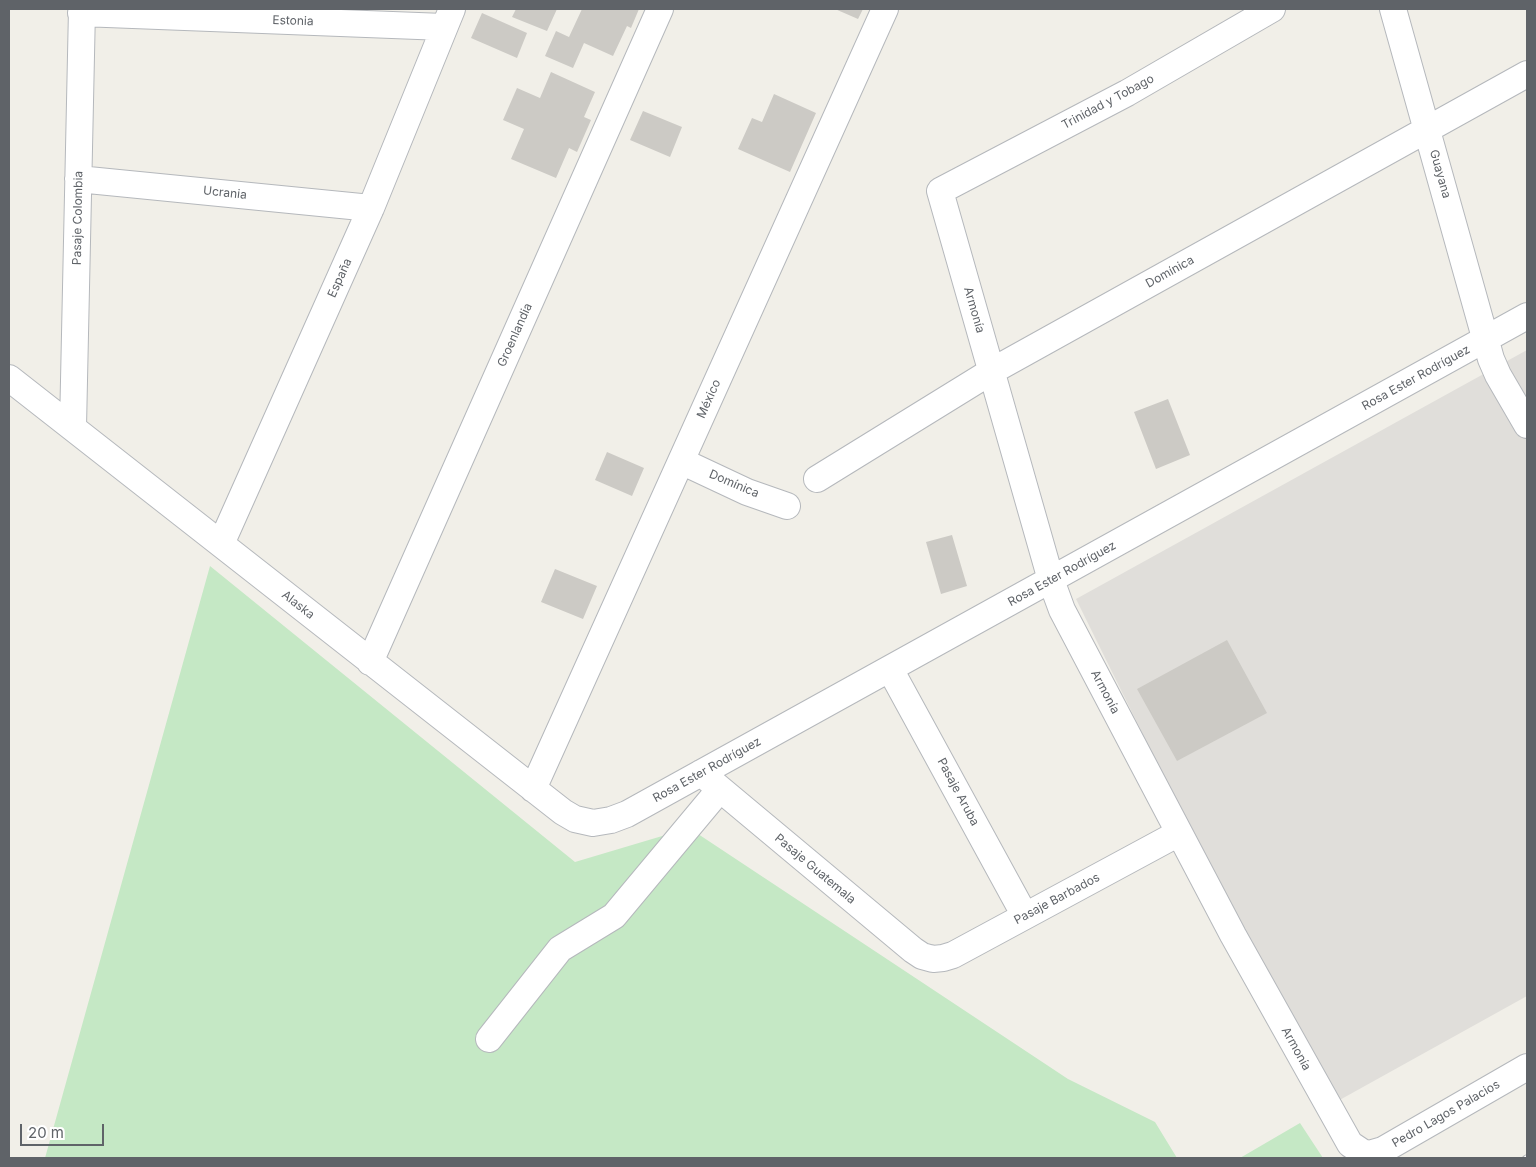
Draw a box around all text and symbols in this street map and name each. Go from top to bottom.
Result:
street label: Estonia [272,13,314,29]
street label: Trinidad y Tobago [1059,72,1157,132]
street label: Guayana [1426,148,1454,200]
street label: Pasaje Colombia [70,171,86,265]
street label: Ucrania [202,184,248,202]
street label: Domínica [1143,253,1197,291]
street label: España [325,256,355,300]
street label: Armonía [961,285,987,335]
street label: Groenlandia [495,301,535,369]
street label: Rosa Ester Rodríguez [1360,342,1472,414]
street label: México [694,377,724,421]
street label: Domínica [707,467,761,501]
street label: Rosa Ester Rodríguez [1006,538,1118,610]
street label: Alaska [279,588,317,622]
street label: Armonía [1088,668,1122,716]
street label: Rosa Ester Rodríguez [651,734,763,806]
street label: Pasaje Aruba [934,756,982,828]
street label: Pasaje Guatemala [772,831,858,907]
street label: Pasaje Barbados [1012,870,1102,928]
street label: Armonía [1278,1025,1314,1073]
street label: Pedro Lagos Palacios [1390,1077,1502,1151]
scale bar [22,1114,106,1146]
text: 20 m [28,1123,64,1142]

